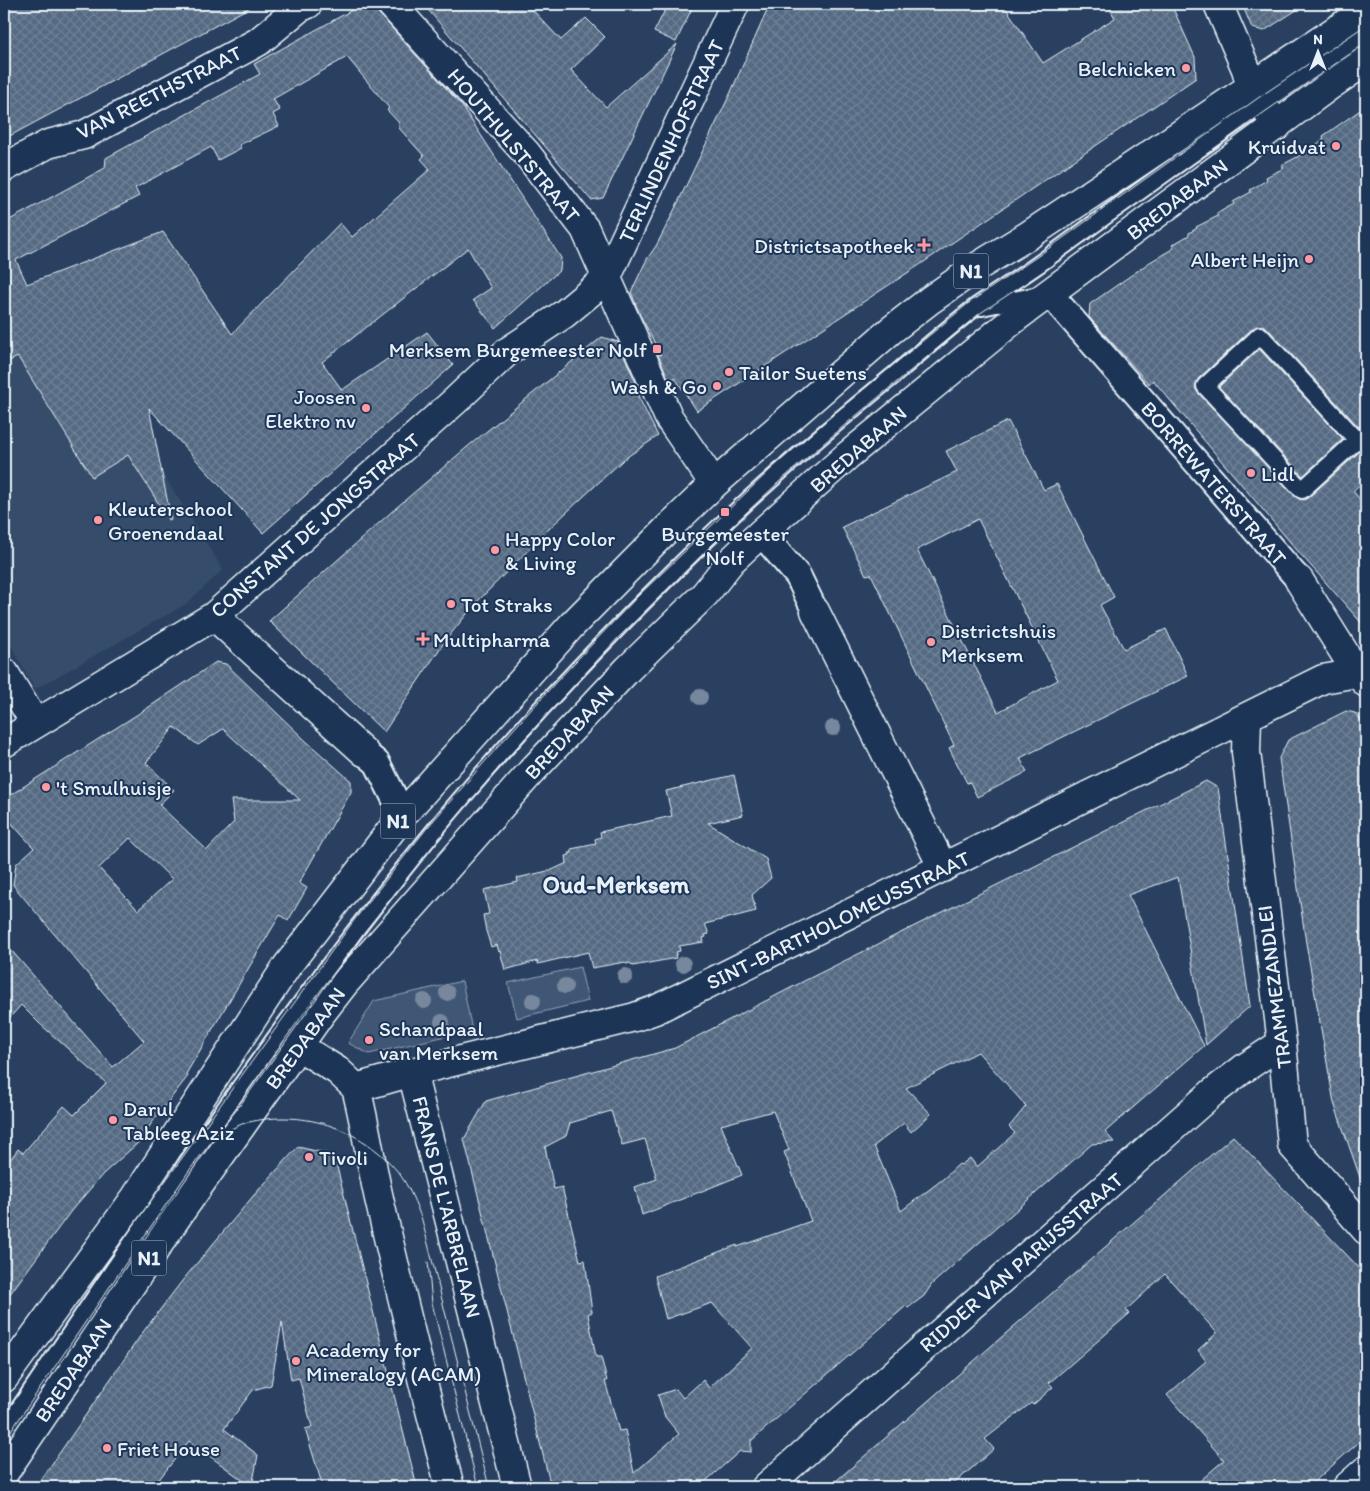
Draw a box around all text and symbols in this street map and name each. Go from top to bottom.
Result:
north arrow [1292,28,1342,78]
text: N [1313,31,1323,48]
street label: TERLINDENHOFSTRAAT [613,35,729,247]
street label: VAN REETHSTRAAT [72,39,246,144]
place label: Belchicken [1078,56,1176,81]
marker: Belchicken [1180,62,1192,74]
street label: HOUTHULSTSTRAAT [442,63,586,227]
place label: Kruidvat [1248,134,1326,159]
marker: Kruidvat [1330,140,1342,152]
street label: BREDABAAN [1122,153,1232,245]
place label: Districtsapotheek [754,233,914,258]
marker: Districtsapotheek [918,239,930,251]
place label: Albert Heijn [1191,247,1299,272]
marker: Albert Heijn [1303,253,1315,265]
road number: N1 [954,254,988,288]
place label: Merksem Burgemeester Nolf [389,337,647,362]
marker: Merksem Burgemeester Nolf [651,343,663,355]
place label: Tailor Suetens [739,360,867,385]
marker: Tailor Suetens [723,366,735,378]
place label: Wash & Go [611,374,707,399]
marker: Wash & Go [711,380,723,392]
place label: Joosen Elektro nv [265,384,356,433]
street label: BORREWATERSTRAAT [1136,396,1292,570]
street label: BREDABAAN [804,400,912,498]
marker: Joosen Elektro nv [360,402,372,414]
street label: CONSTANT DE JONGSTRAAT [205,427,425,623]
place label: Lidl [1261,461,1295,486]
marker: Lidl [1245,467,1257,479]
place label: Kleuterschool Groenendaal [108,496,233,545]
marker: Burgemeester Nolf [719,506,731,518]
marker: Kleuterschool Groenendaal [92,514,104,526]
place label: Burgemeester Nolf [661,521,789,570]
place label: Happy Color & Living [505,526,615,575]
marker: Happy Color & Living [489,544,501,556]
place label: Tot Straks [461,592,553,617]
marker: Tot Straks [445,598,457,610]
place label: Districtshuis Merksem [941,618,1056,667]
place label: Multipharma [433,627,550,652]
marker: Multipharma [417,633,429,645]
marker: Districtshuis Merksem [925,636,937,648]
street label: BREDABAAN [519,680,619,784]
place label: 't Smulhuisje [56,775,171,800]
marker: 't Smulhuisje [40,781,52,793]
road number: N1 [380,804,416,838]
street label: SINT-BARTHOLOMEUSSTRAAT [702,845,974,995]
district label: Oud-Merksem [543,870,690,899]
street label: TRAMMEZANDLEI [1252,904,1296,1070]
street label: BREDABAAN [260,982,350,1094]
place label: Schandpaal van Merksem [379,1016,499,1065]
marker: Schandpaal van Merksem [363,1034,375,1046]
street label: FRANS DE L'ARBRELAAN [407,1093,487,1321]
place label: Darul Tableeg Aziz [123,1096,235,1145]
marker: Darul Tableeg Aziz [107,1114,119,1126]
place label: Tivoli [319,1145,368,1170]
marker: Tivoli [303,1151,315,1163]
street label: RIDDER VAN PARIJSSTRAAT [914,1167,1128,1357]
road number: N1 [132,1240,166,1276]
street label: BREDABAAN [29,1313,117,1427]
place label: Academy for Mineralogy (ACAM) [306,1337,481,1386]
marker: Academy for Mineralogy (ACAM) [290,1355,302,1367]
place label: Friet House [117,1436,220,1461]
marker: Friet House [101,1442,113,1454]

